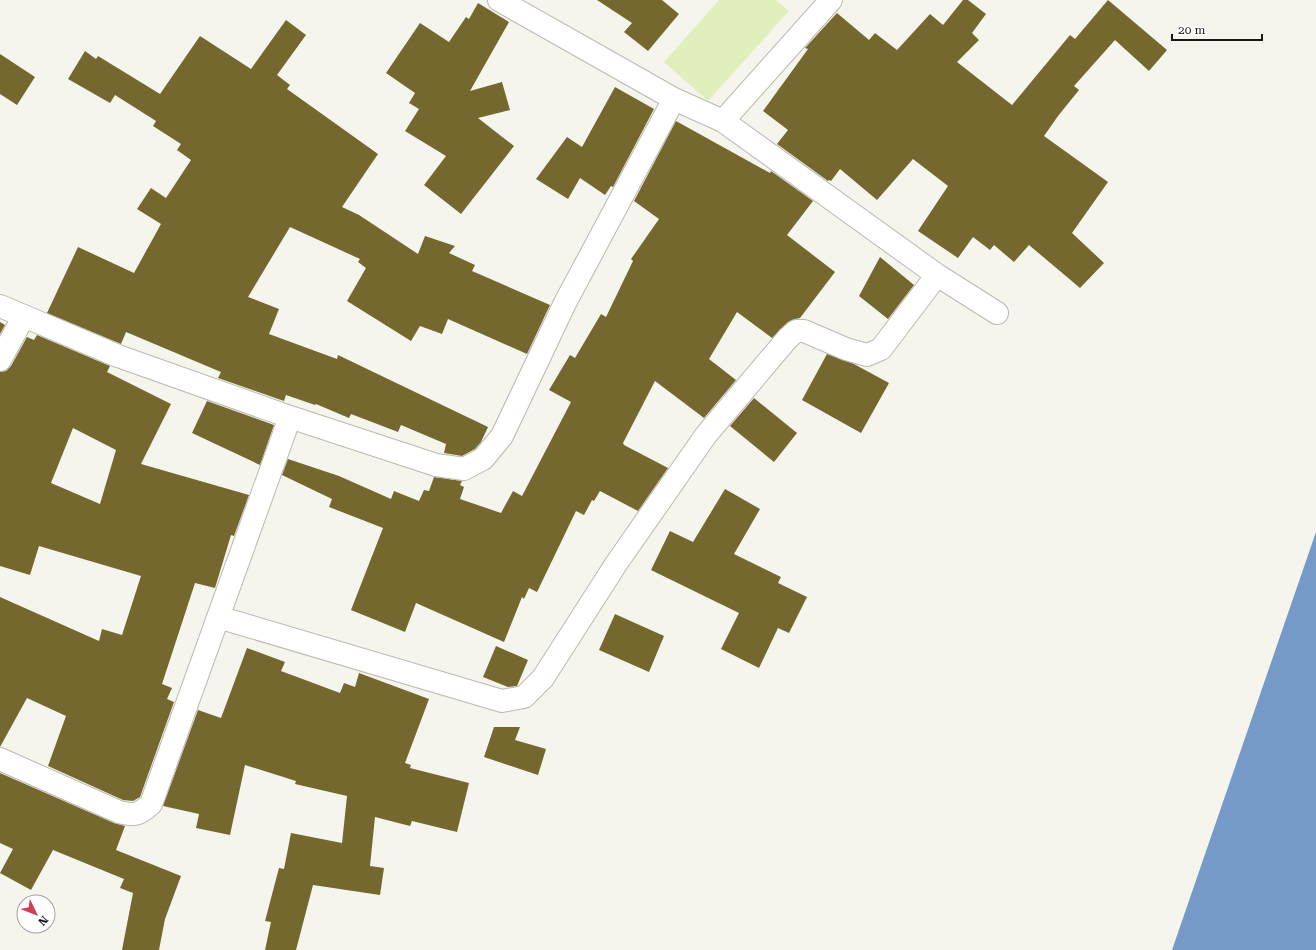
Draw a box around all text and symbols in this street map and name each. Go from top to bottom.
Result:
scale bar [1172,16,1262,42]
text: 20 m [1178,23,1205,37]
north arrow [16,894,56,934]
text: N [35,913,51,928]

